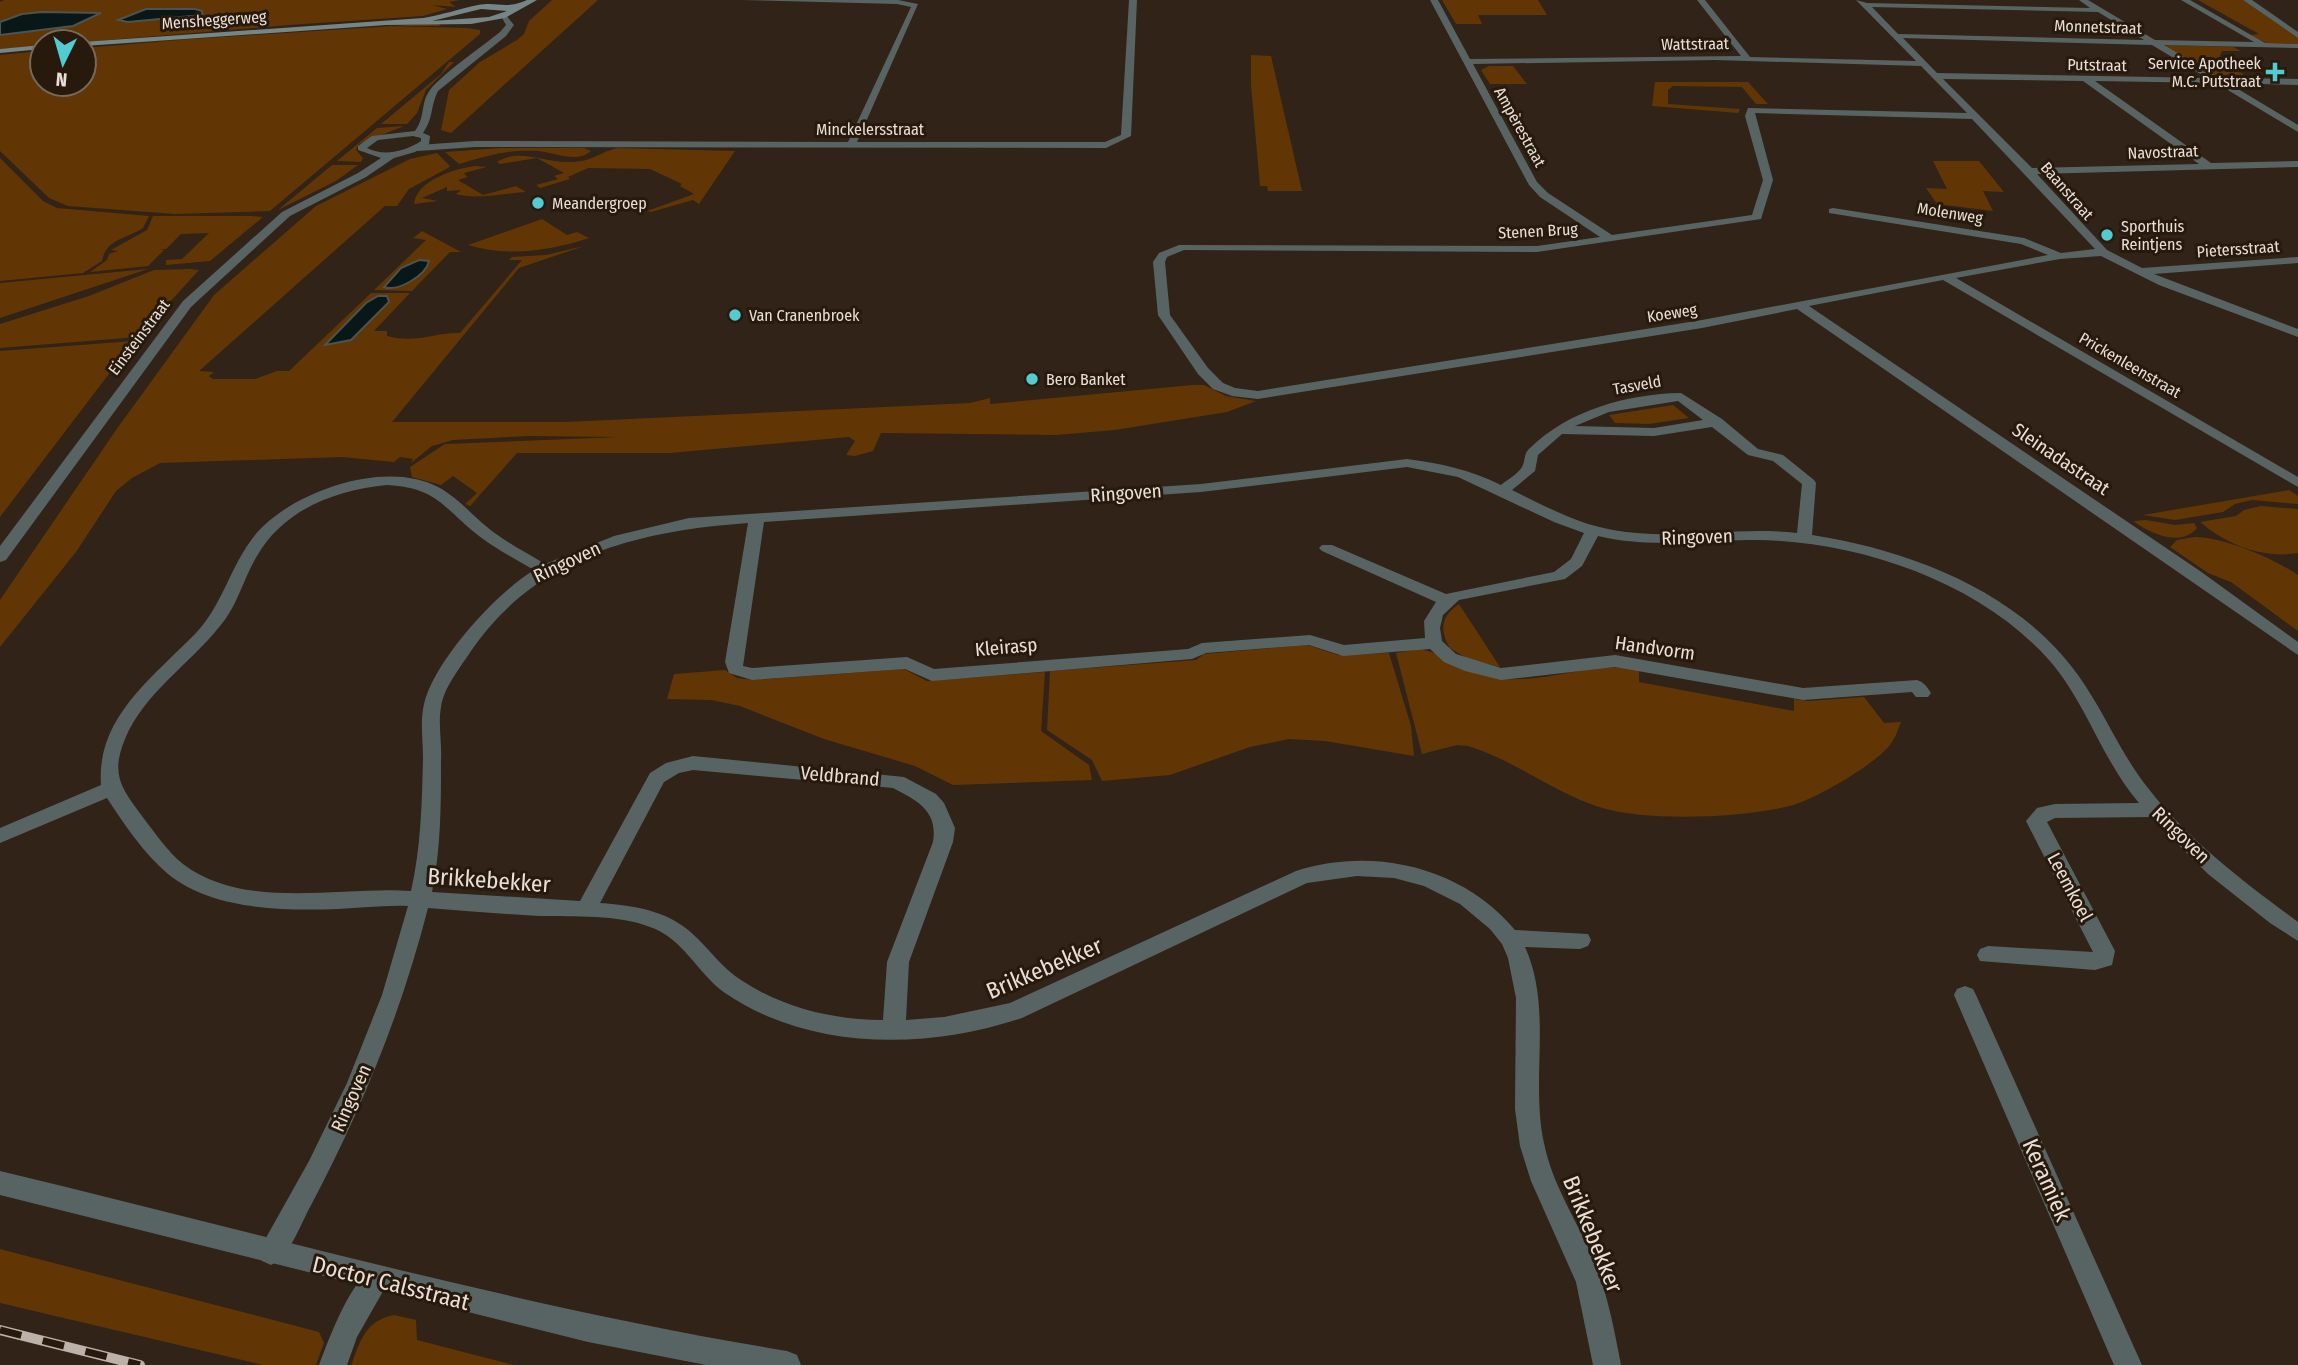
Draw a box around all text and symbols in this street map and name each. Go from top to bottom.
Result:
street label: Mensheggerweg [161,7,268,33]
street label: Monnetstraat [2054,16,2143,38]
north arrow [28,28,98,98]
street label: Wattstraat [1661,34,1730,54]
place label: Service Apotheek M.C. Putstraat [2148,54,2262,91]
street label: Putstraat [2067,55,2128,75]
marker: Service Apotheek M.C. Putstraat [2267,64,2283,80]
text: N [55,67,68,91]
street label: Ampèrestraat [1490,84,1550,171]
street label: Minckelersstraat [816,120,925,139]
street label: Navostraat [2127,141,2199,163]
street label: Baanstraat [2037,158,2098,225]
place label: Meandergroep [552,194,647,213]
marker: Meandergroep [530,195,546,211]
street label: Molenweg [1916,198,1985,228]
place label: Sporthuis Reintjens [2121,217,2185,254]
street label: Stenen Brug [1498,219,1579,243]
marker: Sporthuis Reintjens [2099,227,2115,243]
street label: Pietersstraat [2196,237,2281,261]
street label: Einsteinstraat [104,295,174,379]
street label: Koeweg [1646,300,1699,326]
place label: Van Cranenbroek [749,306,860,325]
marker: Van Cranenbroek [727,307,743,323]
street label: Prickenleenstraat [2076,328,2185,402]
place label: Bero Banket [1046,370,1126,389]
marker: Bero Banket [1024,371,1040,387]
street label: Tasveld [1611,371,1663,399]
street label: Sleinadastraat [2008,418,2115,500]
street label: Ringoven [1090,479,1162,507]
street label: Ringoven [1661,524,1733,550]
street label: Ringoven [530,536,604,588]
street label: Handvorm [1613,631,1697,665]
street label: Kleirasp [974,633,1038,661]
street label: Veldbrand [799,761,881,791]
street label: Ringoven [2147,802,2215,868]
street label: Leemkoel [2042,849,2098,925]
street label: Brikkebekker [427,862,551,898]
street label: Brikkebekker [982,931,1106,1005]
street label: Ringoven [326,1061,376,1135]
street label: Keramiek [2016,1134,2078,1226]
street label: Brikkebekker [1557,1172,1629,1296]
street label: Doctor Calsstraat [310,1250,473,1316]

